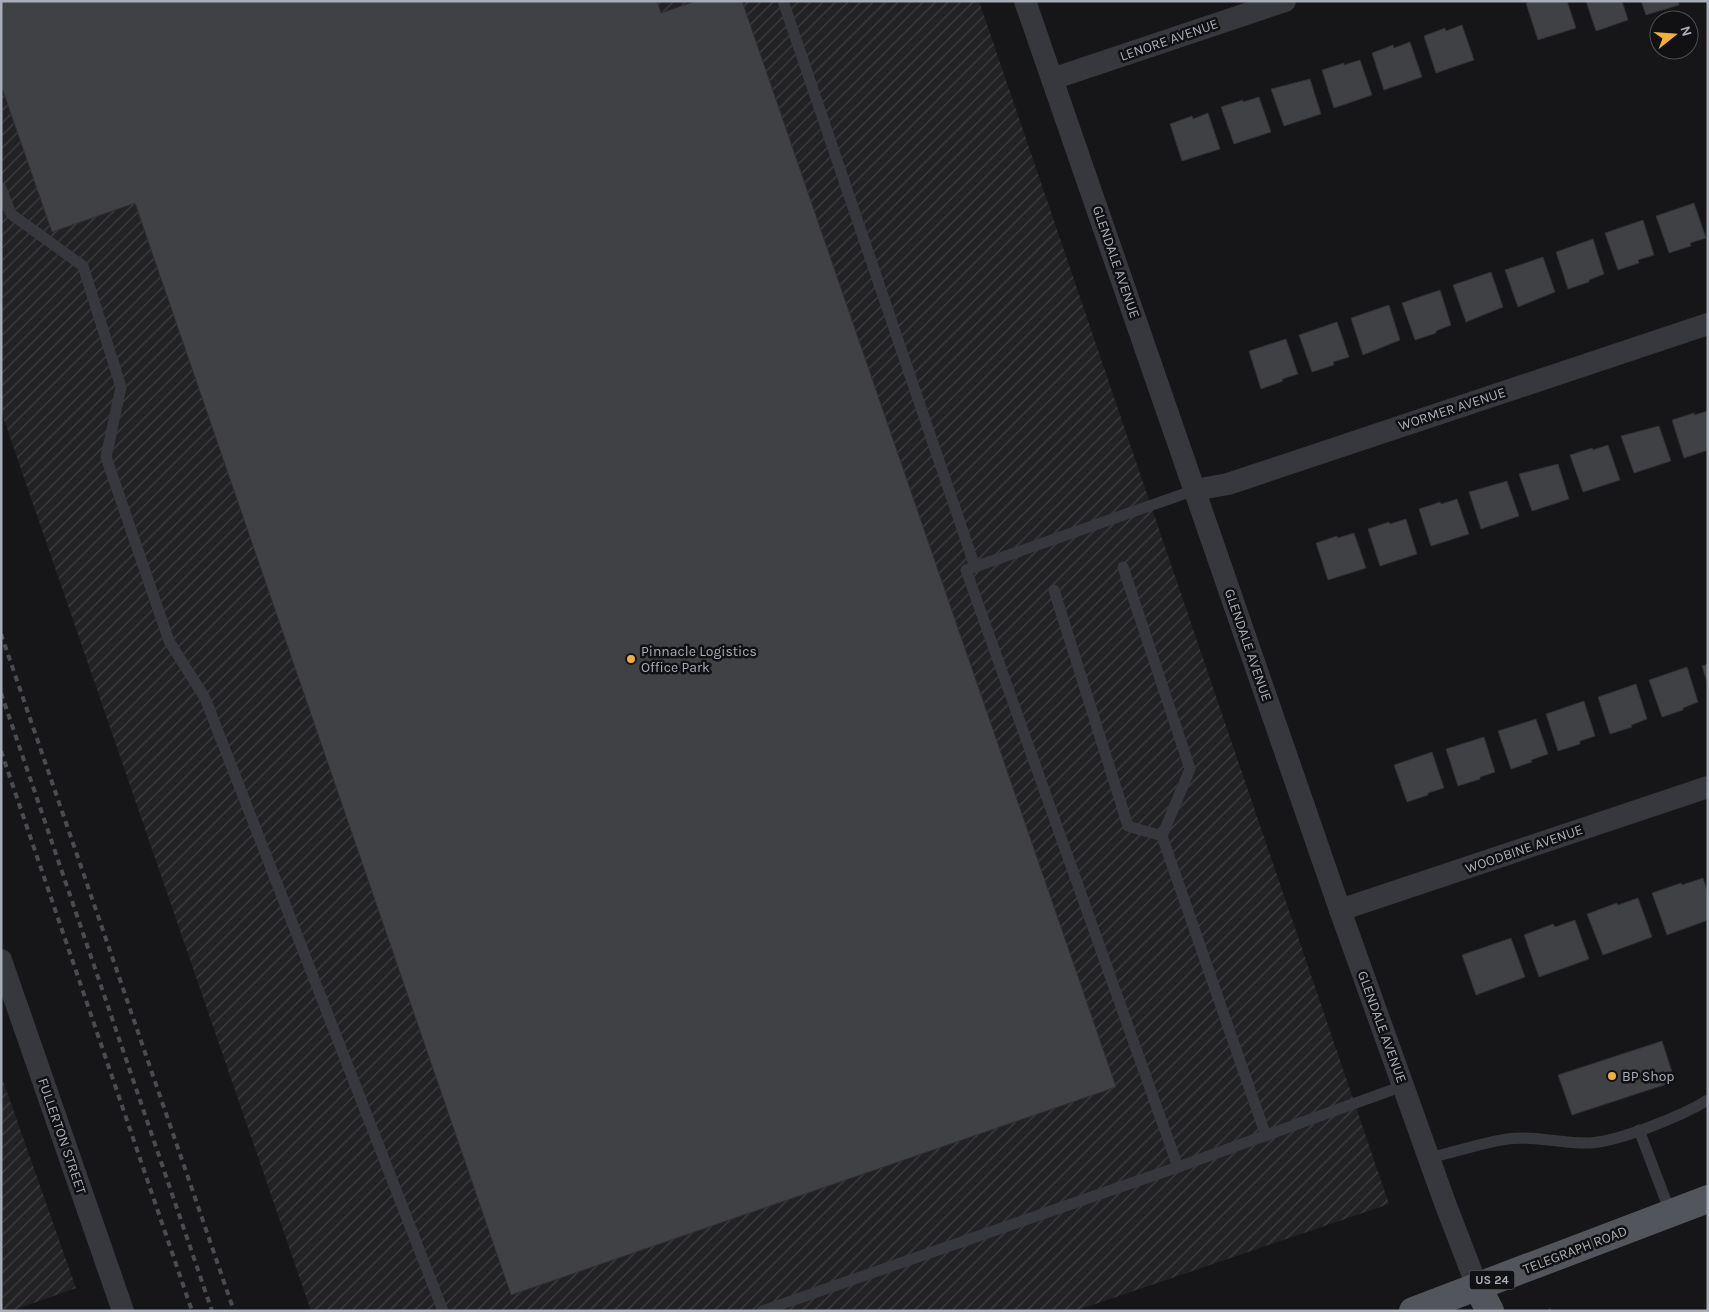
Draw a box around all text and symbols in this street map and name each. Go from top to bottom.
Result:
north arrow [1649,10,1699,60]
street label: LENORE AVENUE [1118,15,1220,65]
text: N [1676,24,1696,39]
street label: GLENDALE AVENUE [1089,203,1143,321]
street label: WORMER AVENUE [1396,384,1508,434]
street label: GLENDALE AVENUE [1221,586,1275,704]
place label: Pinnacle Logistics Office Park [641,643,757,676]
marker: Pinnacle Logistics Office Park [625,653,637,665]
street label: WOODBINE AVENUE [1463,821,1585,877]
street label: GLENDALE AVENUE [1354,969,1410,1085]
place label: BP Shop [1622,1068,1675,1085]
marker: BP Shop [1606,1070,1618,1082]
street label: FULLERTON STREET [34,1076,90,1196]
street label: TELEGRAPH ROAD [1520,1222,1630,1278]
road number: US 24 [1470,1270,1514,1290]

